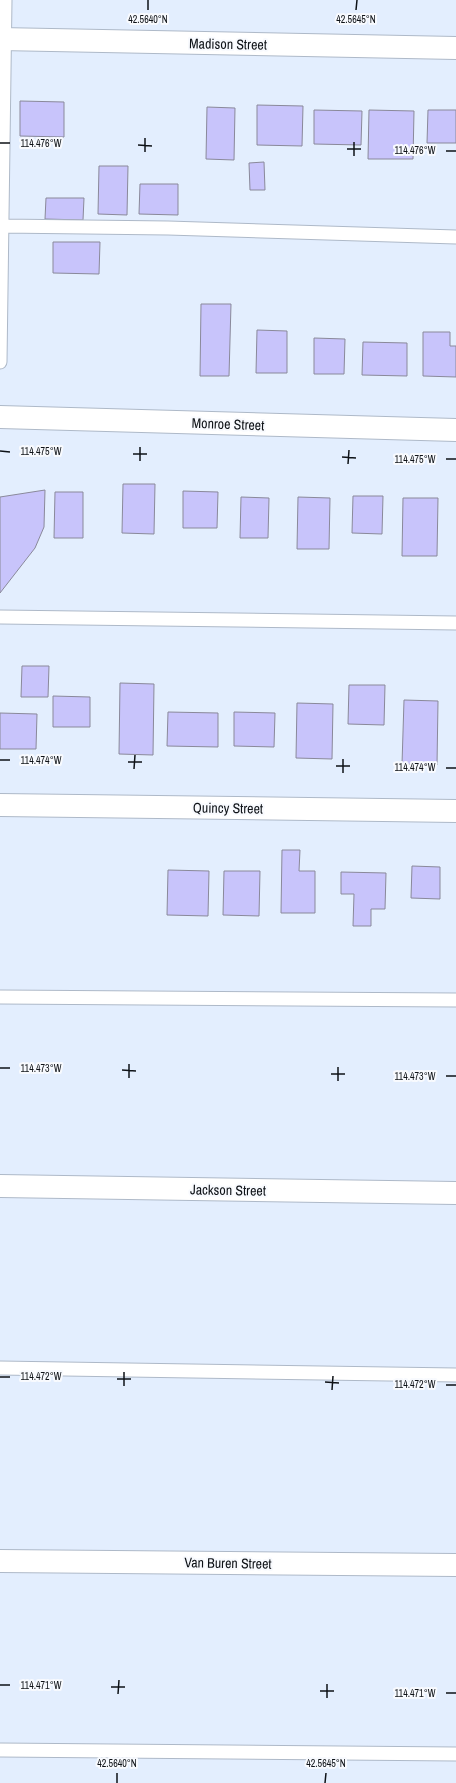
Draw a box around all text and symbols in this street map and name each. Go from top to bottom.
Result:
text: 42.5640°N [128,13,168,26]
text: 42.5645°N [336,13,376,26]
street label: Madison Street [189,34,267,54]
text: 114.476°W [21,137,62,150]
text: 114.476°W [395,144,436,157]
street label: Monroe Street [191,414,265,434]
text: 114.475°W [21,445,62,458]
text: 114.475°W [395,453,436,466]
text: 114.474°W [21,754,62,767]
text: 114.474°W [395,761,436,774]
street label: Quincy Street [193,798,263,818]
text: 114.473°W [21,1062,62,1075]
text: 114.473°W [395,1070,436,1083]
street label: Jackson Street [190,1180,266,1200]
text: 114.472°W [21,1370,62,1383]
text: 114.472°W [395,1378,436,1391]
street label: Van Buren Street [184,1553,272,1573]
text: 114.471°W [21,1679,62,1692]
text: 114.471°W [395,1687,436,1700]
text: 42.5640°N [97,1757,137,1770]
text: 42.5645°N [306,1757,346,1770]

